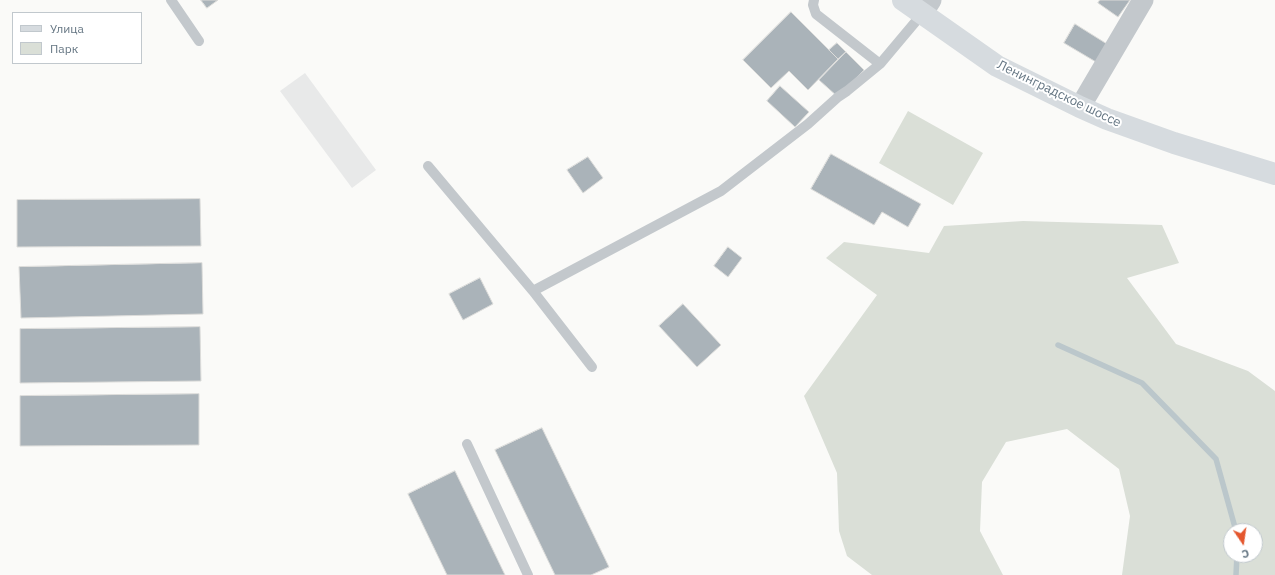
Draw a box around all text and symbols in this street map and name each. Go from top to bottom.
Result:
legend [12,12,142,64]
text: Улица [50,21,84,36]
text: Парк [50,41,78,56]
street label: Ленинградское шоссе [995,57,1123,131]
north arrow [1223,523,1263,563]
text: С [1240,546,1251,561]

